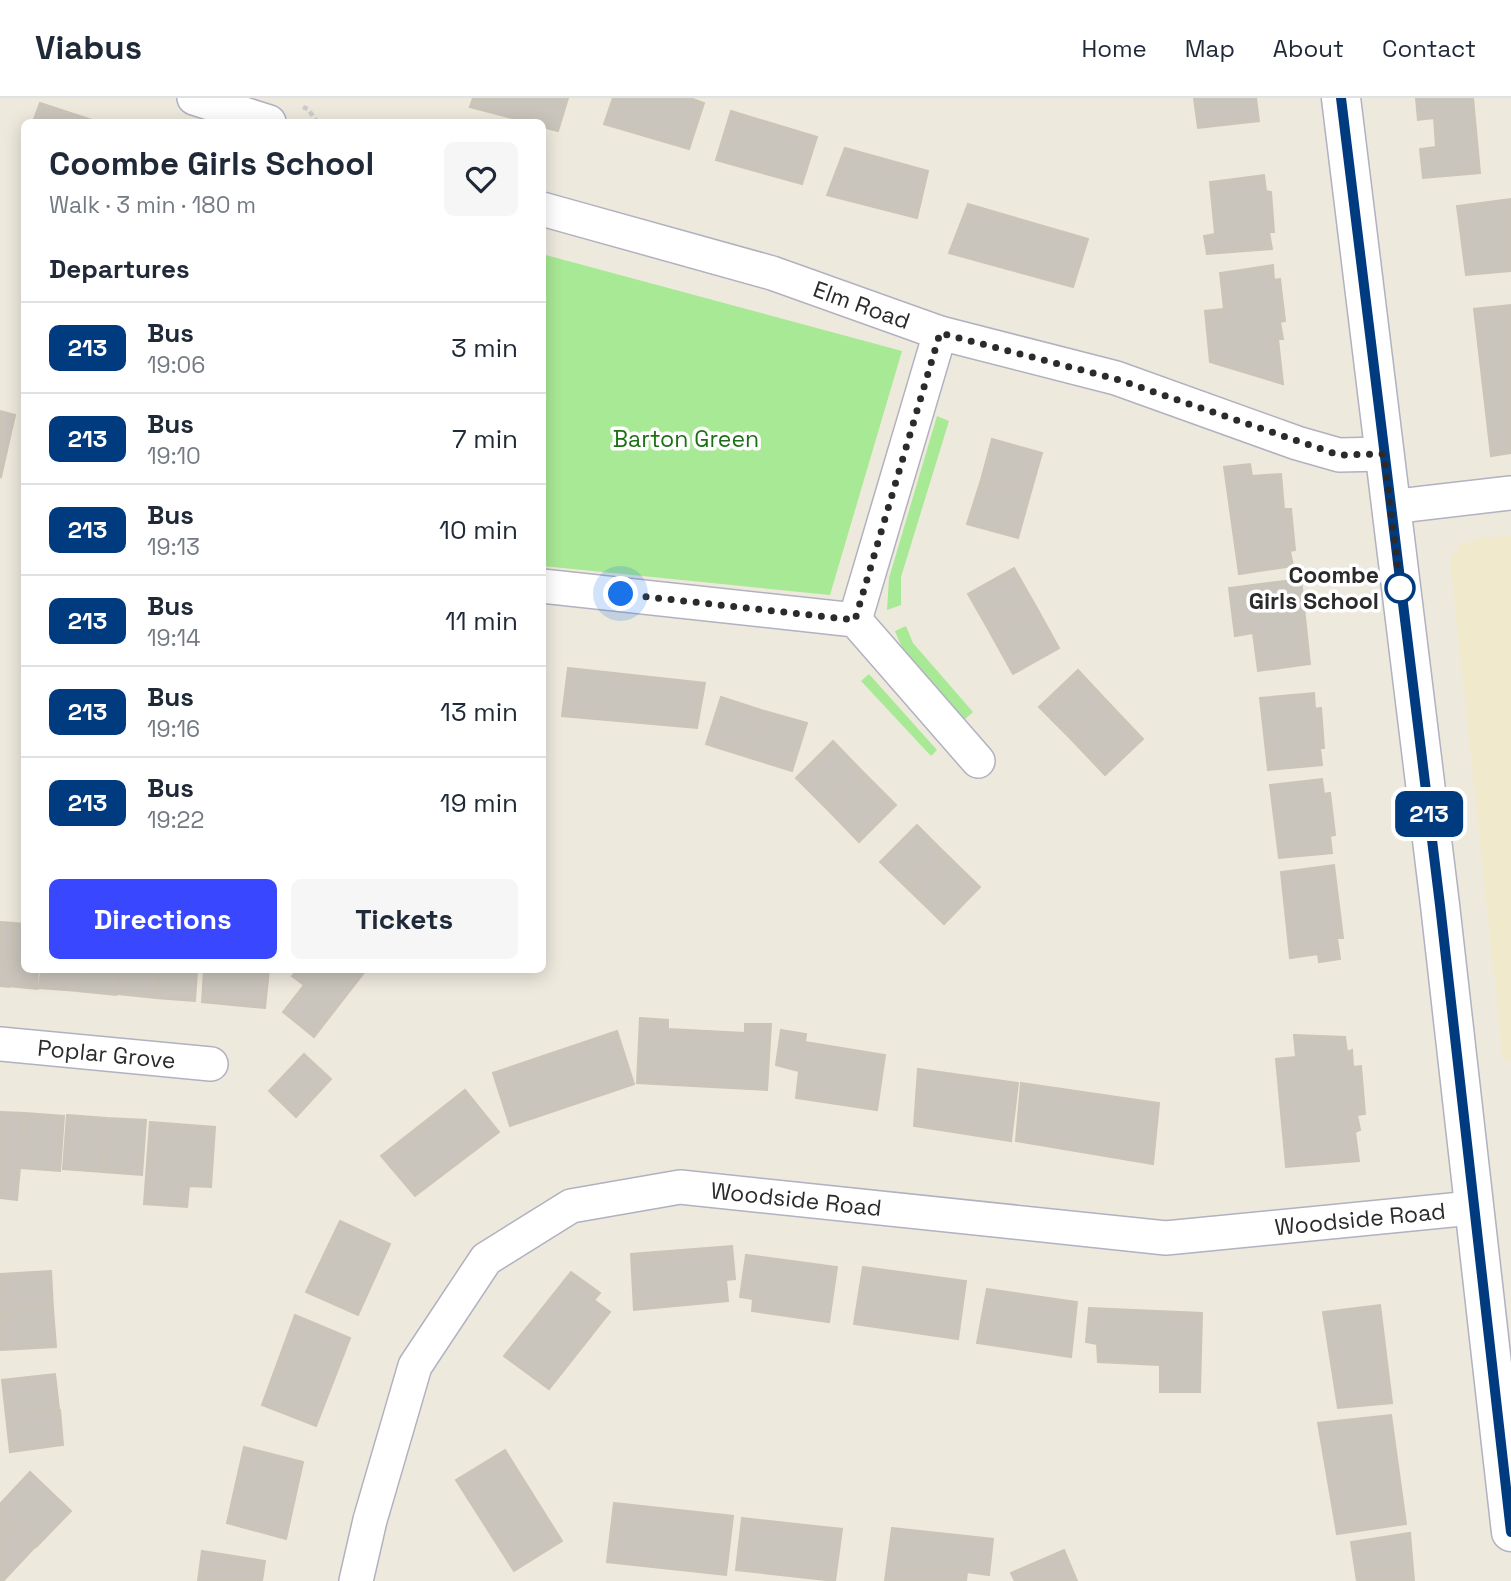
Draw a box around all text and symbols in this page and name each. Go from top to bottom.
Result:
text: Viabus [35,27,142,69]
text: Home [1081,33,1147,64]
text: Map [1185,33,1235,64]
text: About [1273,33,1344,64]
text: Contact [1382,33,1476,64]
button: heart [444,142,518,216]
text: Coombe Girls School [49,143,374,185]
text: Walk · 3 min · 180 m [49,190,256,220]
text: Departures [49,252,190,286]
street label: Elm Road [809,274,914,336]
text: Bus [147,316,194,350]
text: 3 min [451,331,518,365]
text: 213 [68,332,107,363]
text: 19:06 [147,350,205,380]
text: Bus [147,407,194,441]
text: 7 min [452,422,518,456]
text: 213 [68,423,107,454]
park label: Barton Green [613,424,759,454]
text: 19:10 [147,441,201,471]
text: Bus [147,498,194,532]
text: 10 min [439,513,518,547]
text: 213 [68,514,107,545]
text: 19:13 [147,532,200,562]
place label: Coombe Girls School [1249,560,1379,616]
marker: Coombe Girls School [1385,573,1415,603]
your location [603,576,638,611]
text: Bus [147,589,194,623]
text: 11 min [445,604,518,638]
text: 213 [68,605,107,636]
text: 19:14 [147,623,201,653]
text: Bus [147,680,194,714]
text: 13 min [440,695,518,729]
text: 213 [68,696,107,727]
text: 19:16 [147,714,200,744]
text: Bus [147,771,194,805]
text: 19 min [440,786,518,820]
text: 213 [68,787,107,818]
line badge: 213 [1389,791,1469,837]
text: 213 [1409,798,1449,829]
text: 19:22 [147,805,204,835]
button: Directions [49,879,277,959]
button: Tickets [291,879,518,959]
street label: Poplar Grove [36,1033,177,1076]
street label: Woodside Road [709,1175,883,1223]
street label: Woodside Road [1273,1196,1447,1242]

